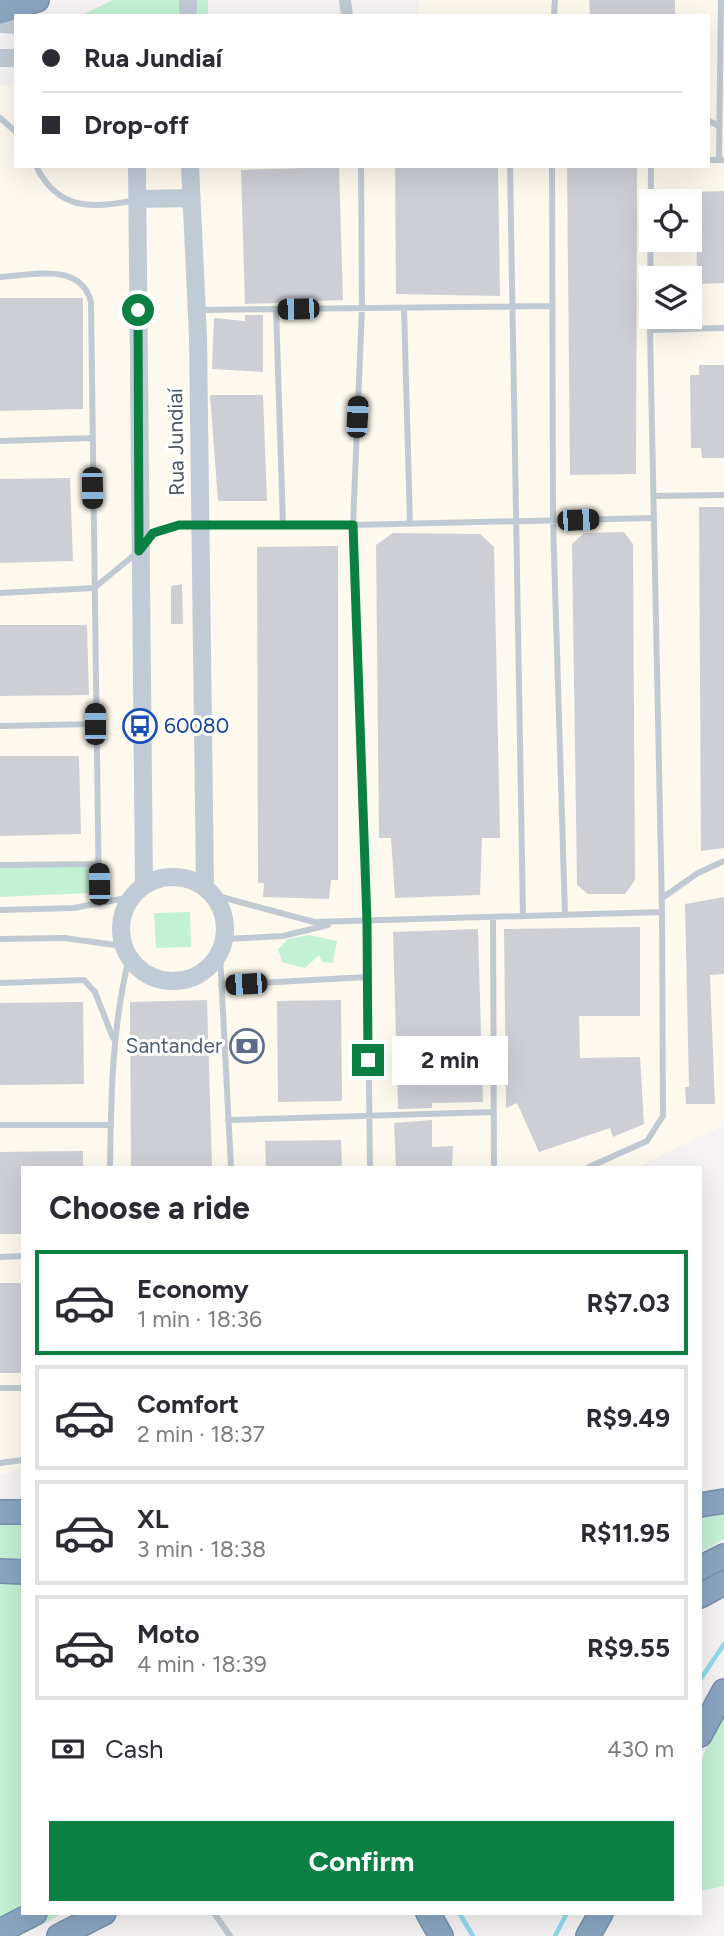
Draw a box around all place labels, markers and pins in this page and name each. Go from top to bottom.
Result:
bus stop icon: 60080 [121,707,159,745]
place label: 60080 [164,713,229,738]
bank icon: Santander [228,1027,266,1065]
place label: Santander [125,1033,222,1058]

